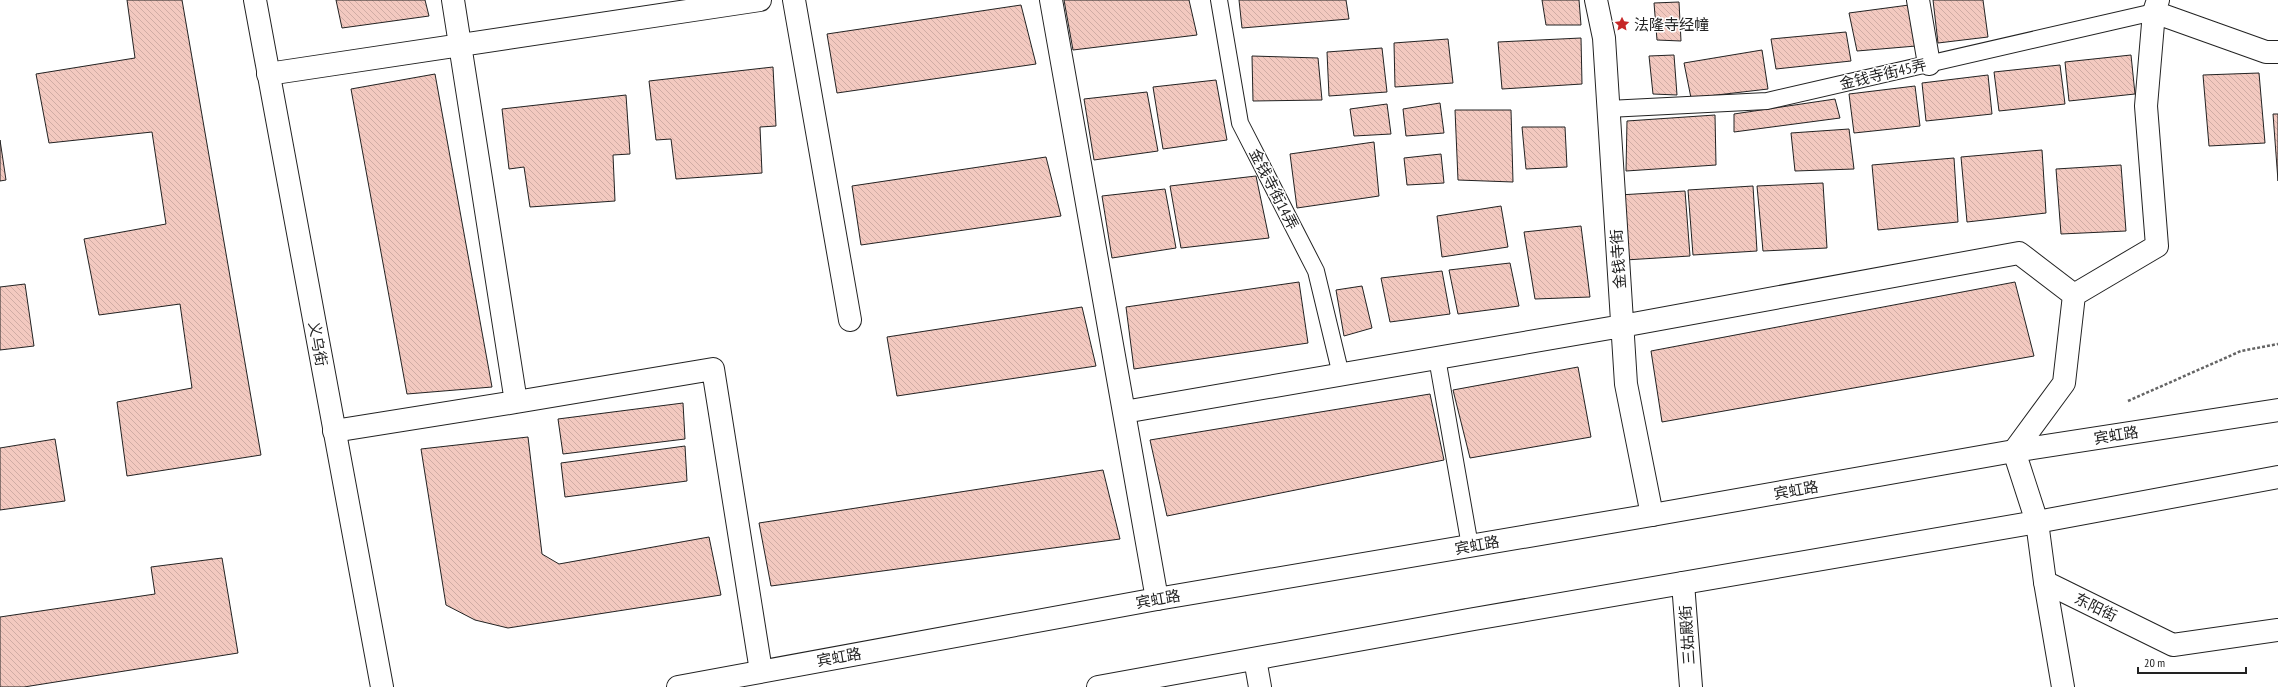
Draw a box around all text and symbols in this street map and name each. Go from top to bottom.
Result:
place icon: 法隆寺经幢 [1613,15,1631,33]
place label: 法隆寺经幢 [1634,15,1709,34]
street label: 金钱寺街45弄 [1838,55,1928,93]
street label: 金钱寺街14弄 [1245,145,1303,233]
street label: 金钱寺街 [1606,228,1630,290]
street label: 义乌街 [305,320,331,368]
street label: 宾虹路 [2092,422,2140,448]
street label: 宾虹路 [1772,477,1820,503]
street label: 宾虹路 [1453,532,1501,558]
street label: 宾虹路 [1134,586,1182,612]
street label: 东阳街 [2072,589,2120,625]
street label: 三姑殿街 [1675,604,1699,666]
street label: 宾虹路 [815,644,863,670]
scale bar [2138,649,2246,675]
text: 20 m [2144,655,2165,670]

